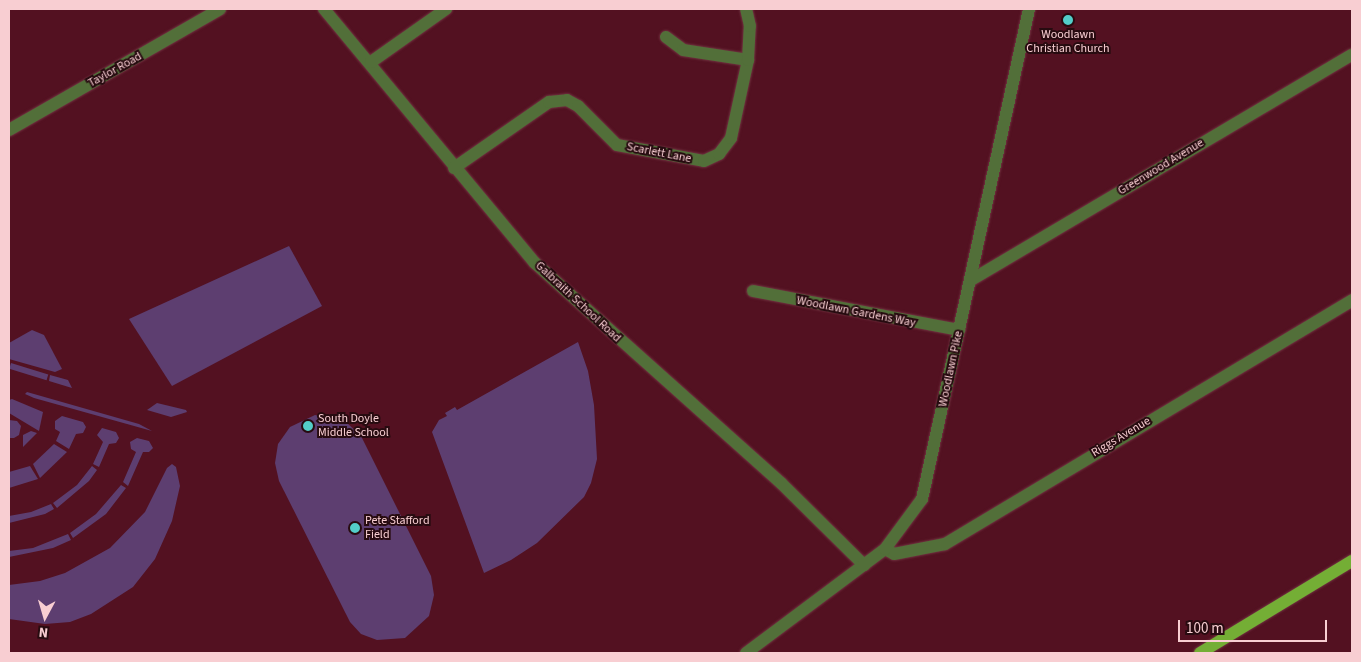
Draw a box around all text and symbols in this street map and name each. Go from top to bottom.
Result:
marker: Woodlawn Christian Church [1062,14,1074,26]
place label: Woodlawn Christian Church [1026,28,1110,56]
street label: Taylor Road [86,49,144,91]
street label: Greenwood Avenue [1115,136,1207,198]
street label: Scarlett Lane [625,140,693,166]
street label: Galbraith School Road [532,259,624,345]
street label: Woodlawn Gardens Way [795,293,917,331]
street label: Woodlawn Pike [936,330,966,408]
place label: South Doyle Middle School [318,412,389,440]
street label: Riggs Avenue [1089,414,1153,460]
marker: South Doyle Middle School [302,420,314,432]
place label: Pete Stafford Field [365,514,430,542]
marker: Pete Stafford Field [349,522,361,534]
north arrow [20,592,70,642]
scale bar [1181,610,1330,642]
text: 100 m [1186,618,1224,639]
text: N [38,621,49,642]

